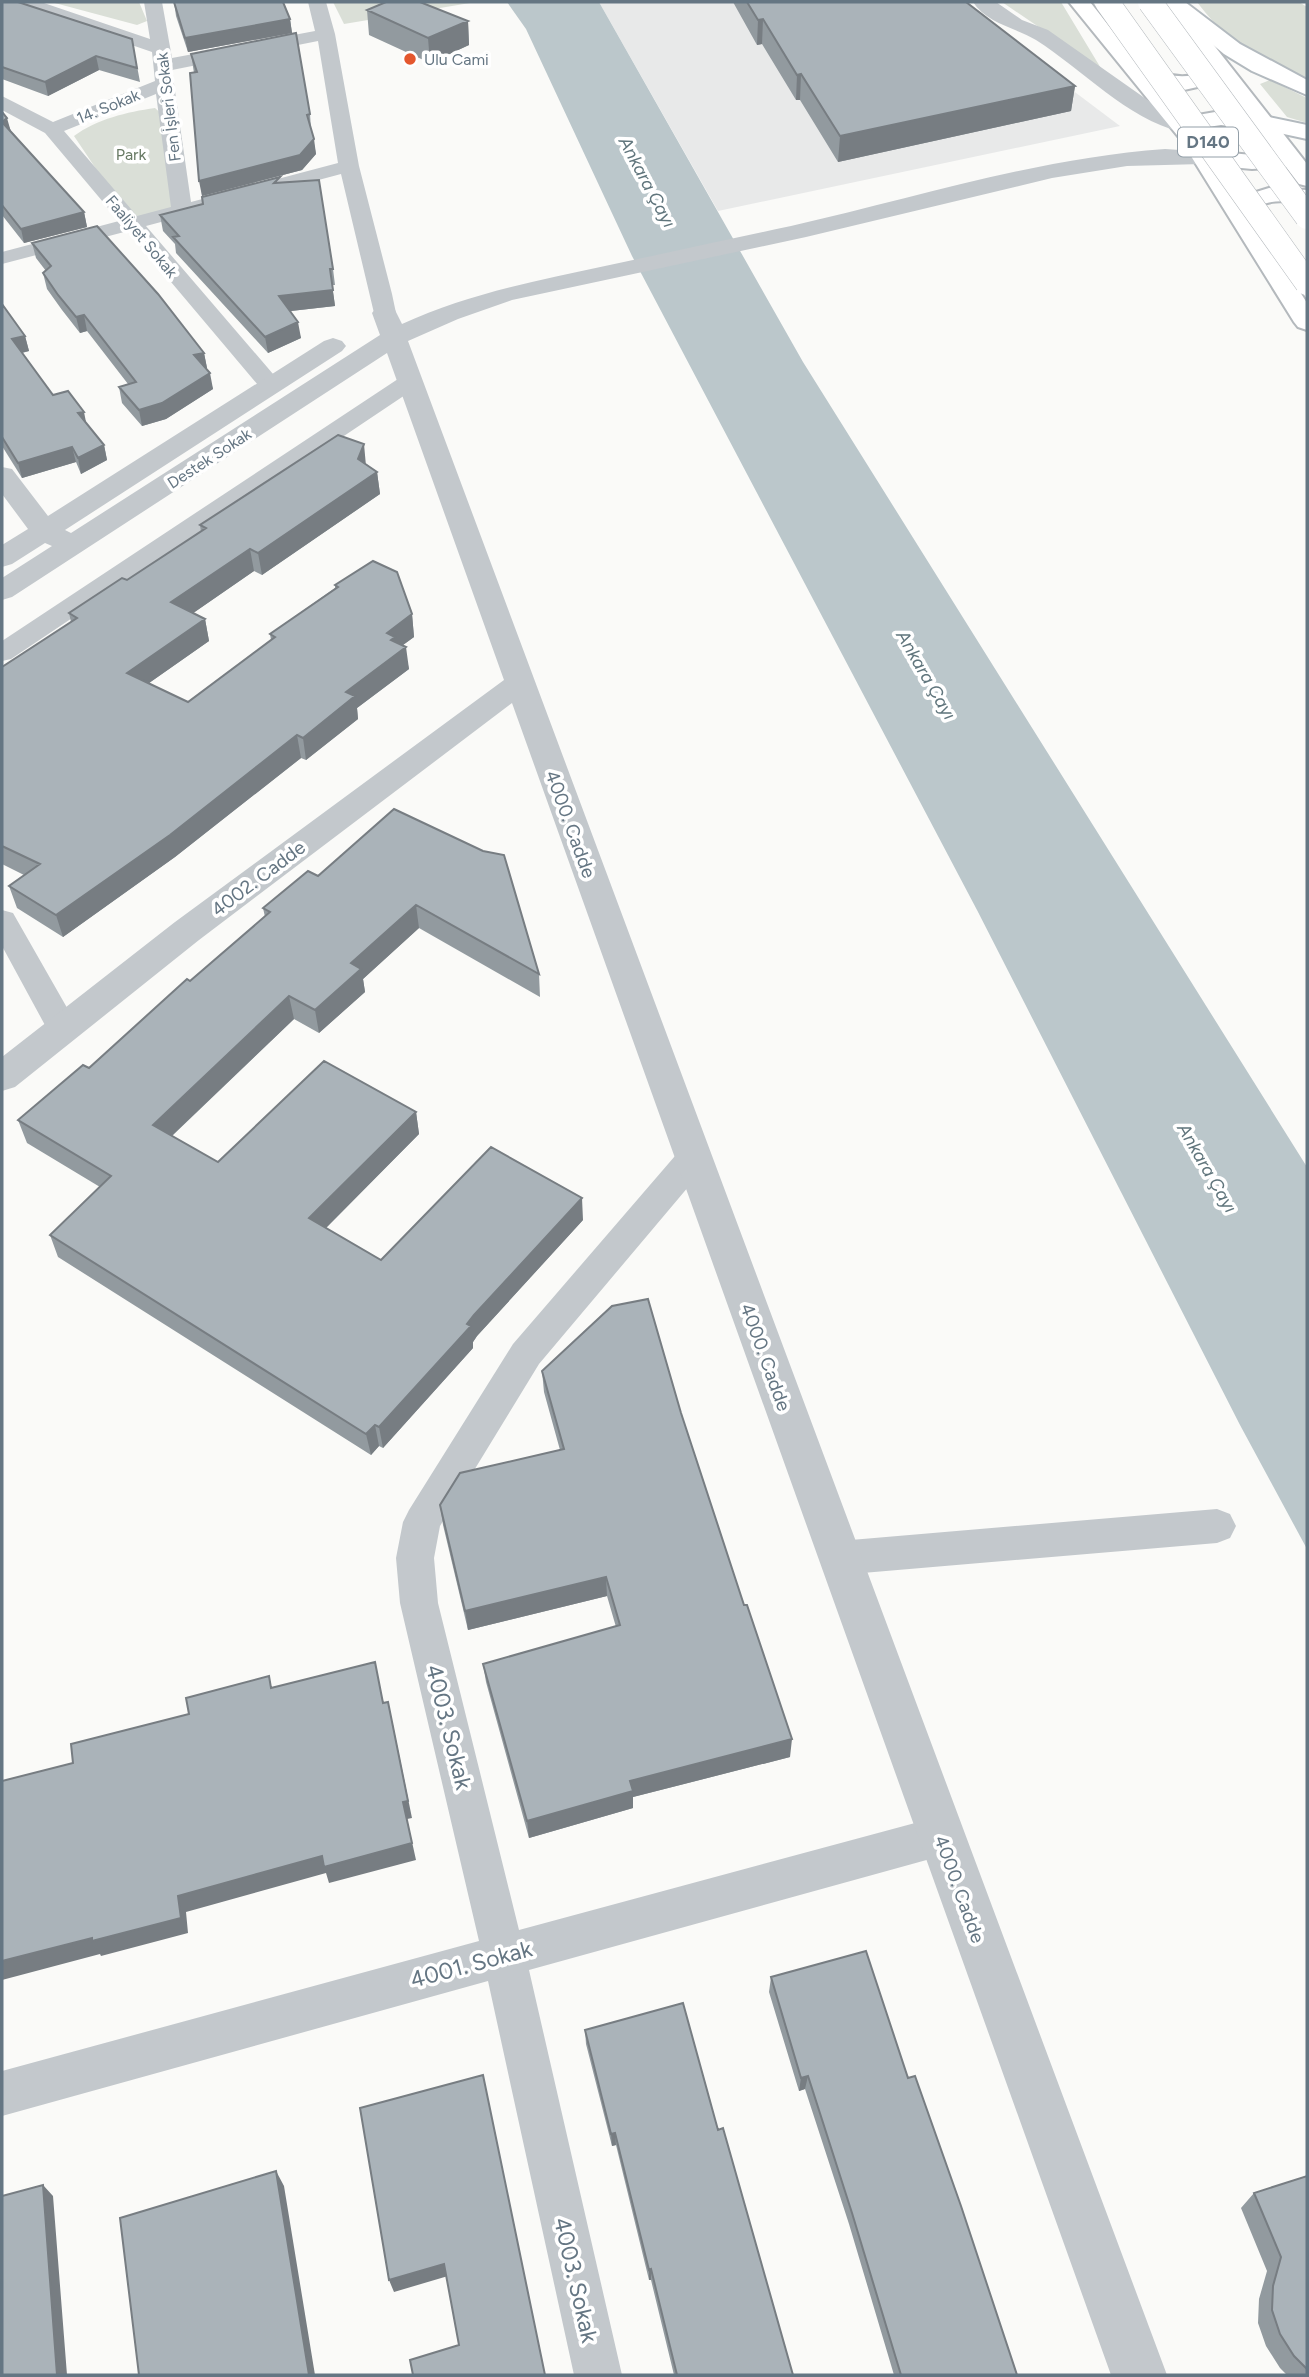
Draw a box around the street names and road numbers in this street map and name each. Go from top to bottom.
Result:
street label: Fen İşleri Sokak [152,51,185,163]
street label: 14. Sokak [74,85,143,128]
road number: D140 [1178,127,1238,156]
street label: Faaliyet Sokak [102,191,182,282]
street label: Destek Sokak [164,424,255,493]
street label: 4000. Cadde [540,767,601,881]
street label: 4002. Cadde [207,836,310,921]
street label: 4000. Cadde [735,1300,796,1414]
street label: 4003. Sokak [420,1662,478,1793]
street label: 4000. Cadde [929,1832,990,1946]
street label: 4001. Sokak [407,1934,536,1994]
street label: 4003. Sokak [548,2214,604,2346]

